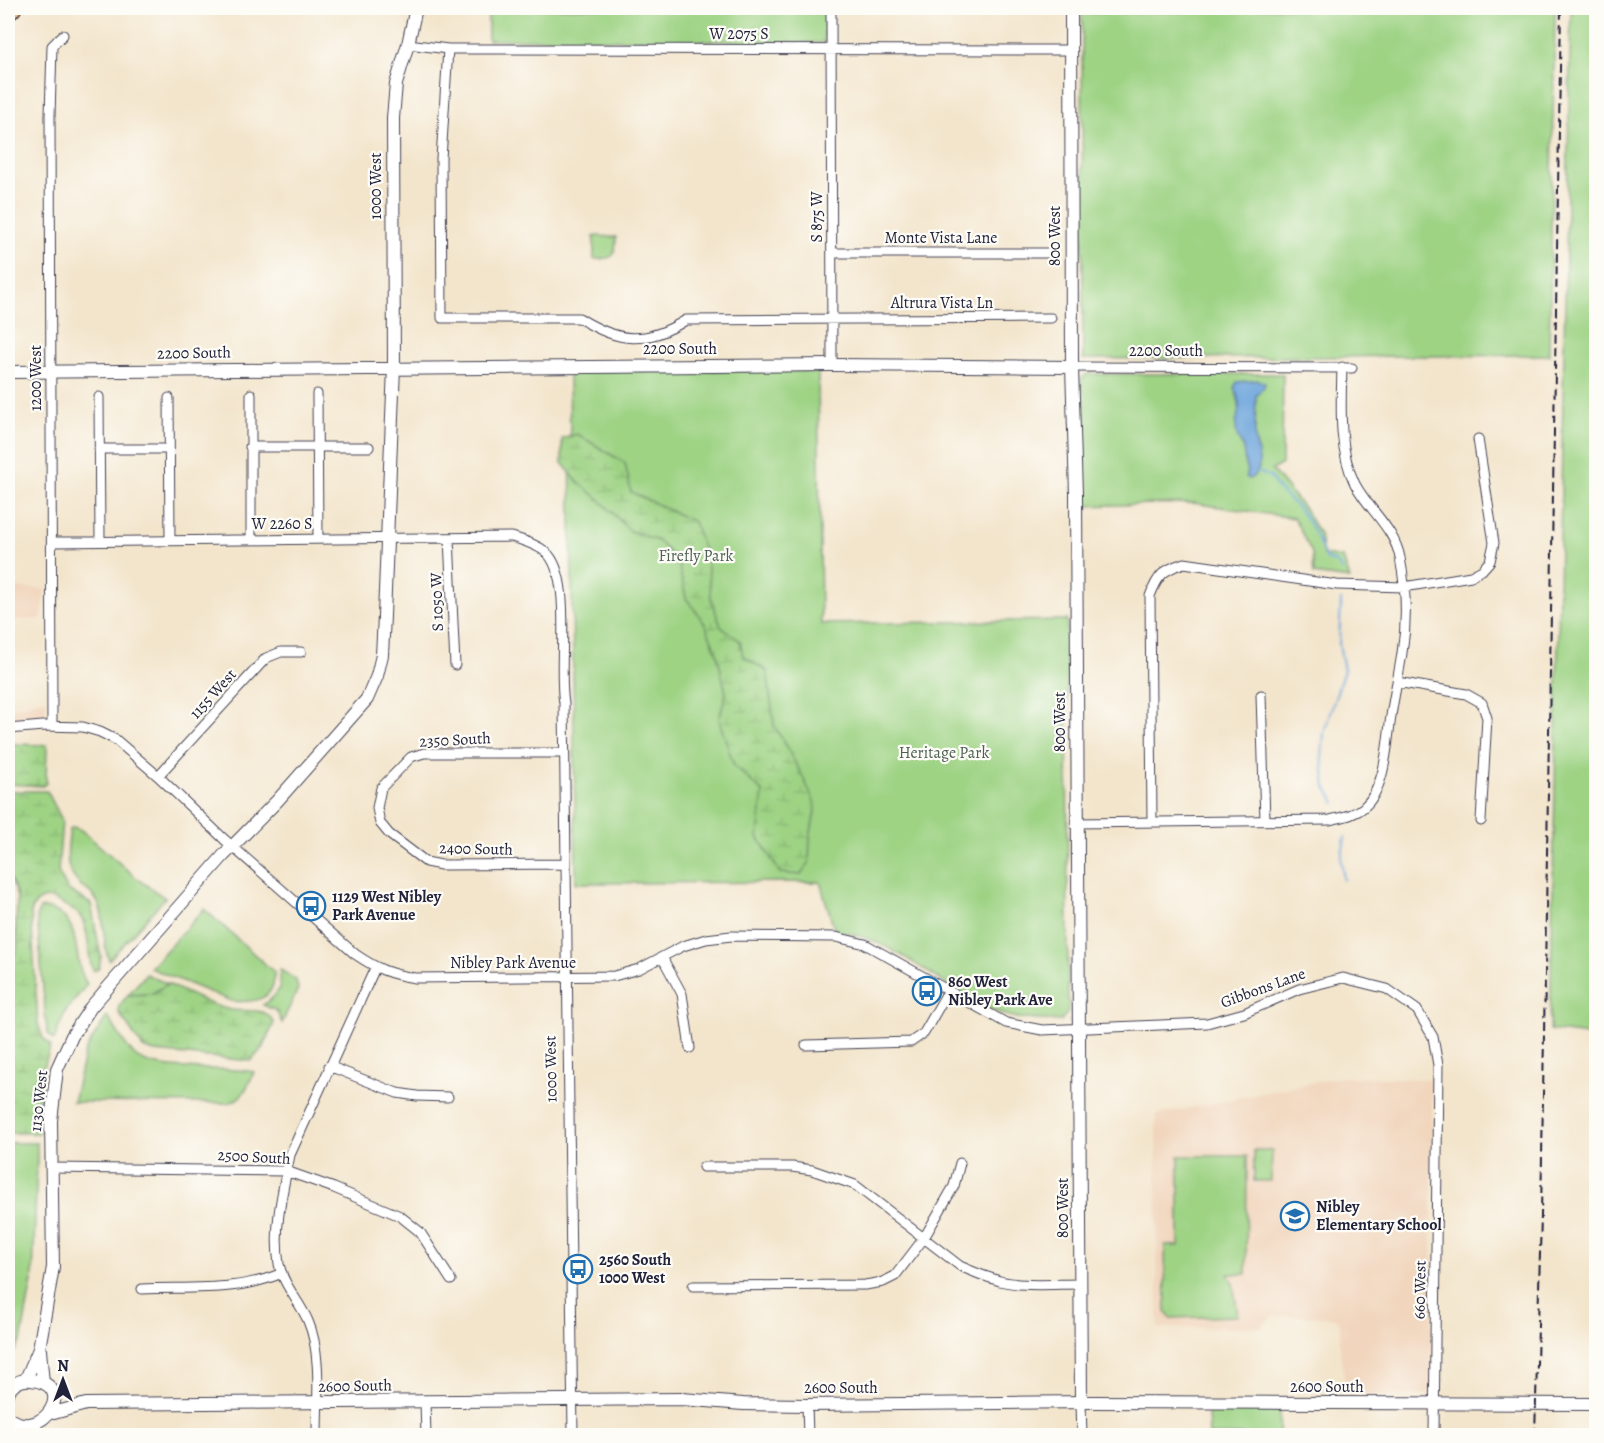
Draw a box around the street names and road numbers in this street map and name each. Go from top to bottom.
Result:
street label: W 2075 S [708,23,769,45]
street label: 1000 West [365,153,387,219]
street label: S 875 W [806,191,828,243]
street label: 800 West [1044,206,1066,266]
street label: Monte Vista Lane [884,227,998,249]
street label: Altrura Vista Ln [890,292,993,314]
street label: 2200 South [643,338,717,360]
street label: 2200 South [1129,340,1203,362]
street label: 2200 South [157,341,232,365]
street label: 1200 West [25,345,47,411]
street label: W 2260 S [251,513,312,535]
street label: S 1050 W [425,572,449,632]
street label: 1155 West [185,664,241,724]
street label: 800 West [1049,692,1071,752]
street label: 2350 South [419,727,492,753]
street label: 2400 South [439,837,513,861]
street label: Nibley Park Avenue [450,952,576,974]
street label: Gibbons Lane [1217,962,1309,1014]
street label: 1000 West [539,1035,563,1103]
street label: 1130 West [25,1069,53,1133]
street label: 2500 South [217,1144,292,1170]
street label: 800 West [1052,1178,1074,1238]
street label: 660 West [1408,1260,1432,1320]
street label: 2600 South [318,1374,393,1398]
street label: 2600 South [1290,1376,1364,1398]
street label: 2600 South [804,1377,878,1399]

